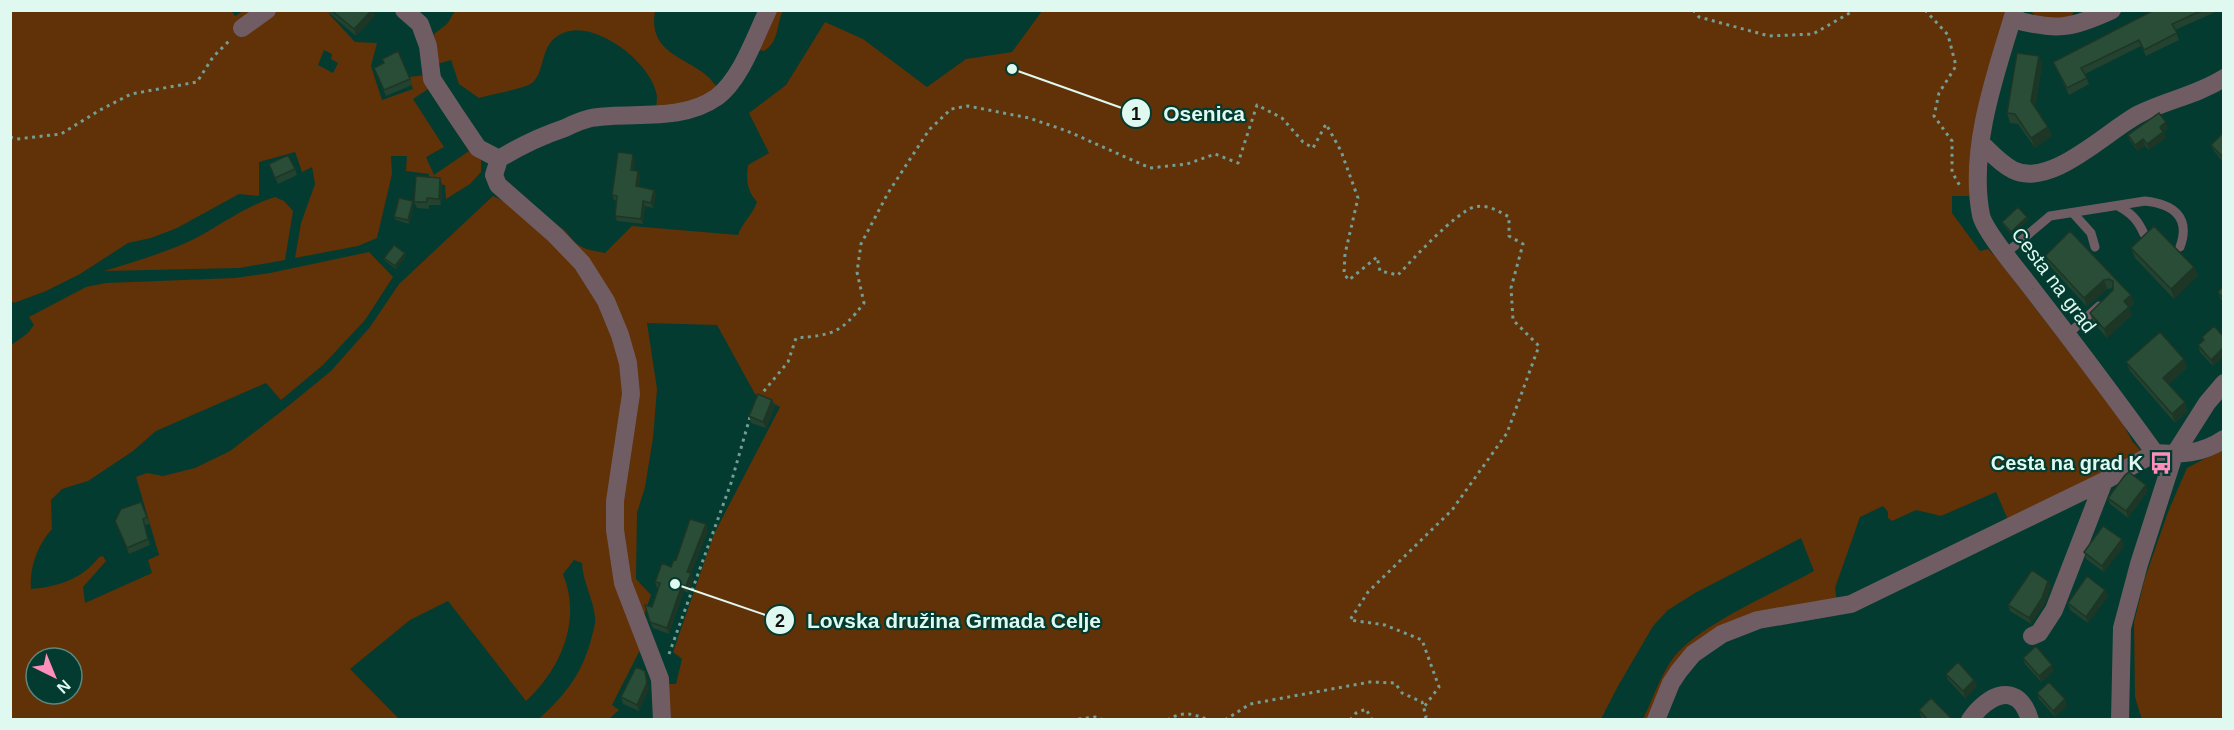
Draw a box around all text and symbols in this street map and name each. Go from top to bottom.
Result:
callout: Osenica [1121,94,1257,133]
text: Osenica [1163,102,1245,125]
text: 1 [1131,104,1141,124]
street label: Cesta na grad [2007,223,2101,337]
bus stop icon: Cesta na grad K [2148,450,2174,476]
place label: Cesta na grad K [1991,452,2144,474]
callout: Lovska družina Grmada Celje [765,601,1114,640]
text: Lovska družina Grmada Celje [807,609,1101,632]
text: 2 [775,611,785,631]
north arrow [24,646,84,706]
text: N [54,676,74,697]

